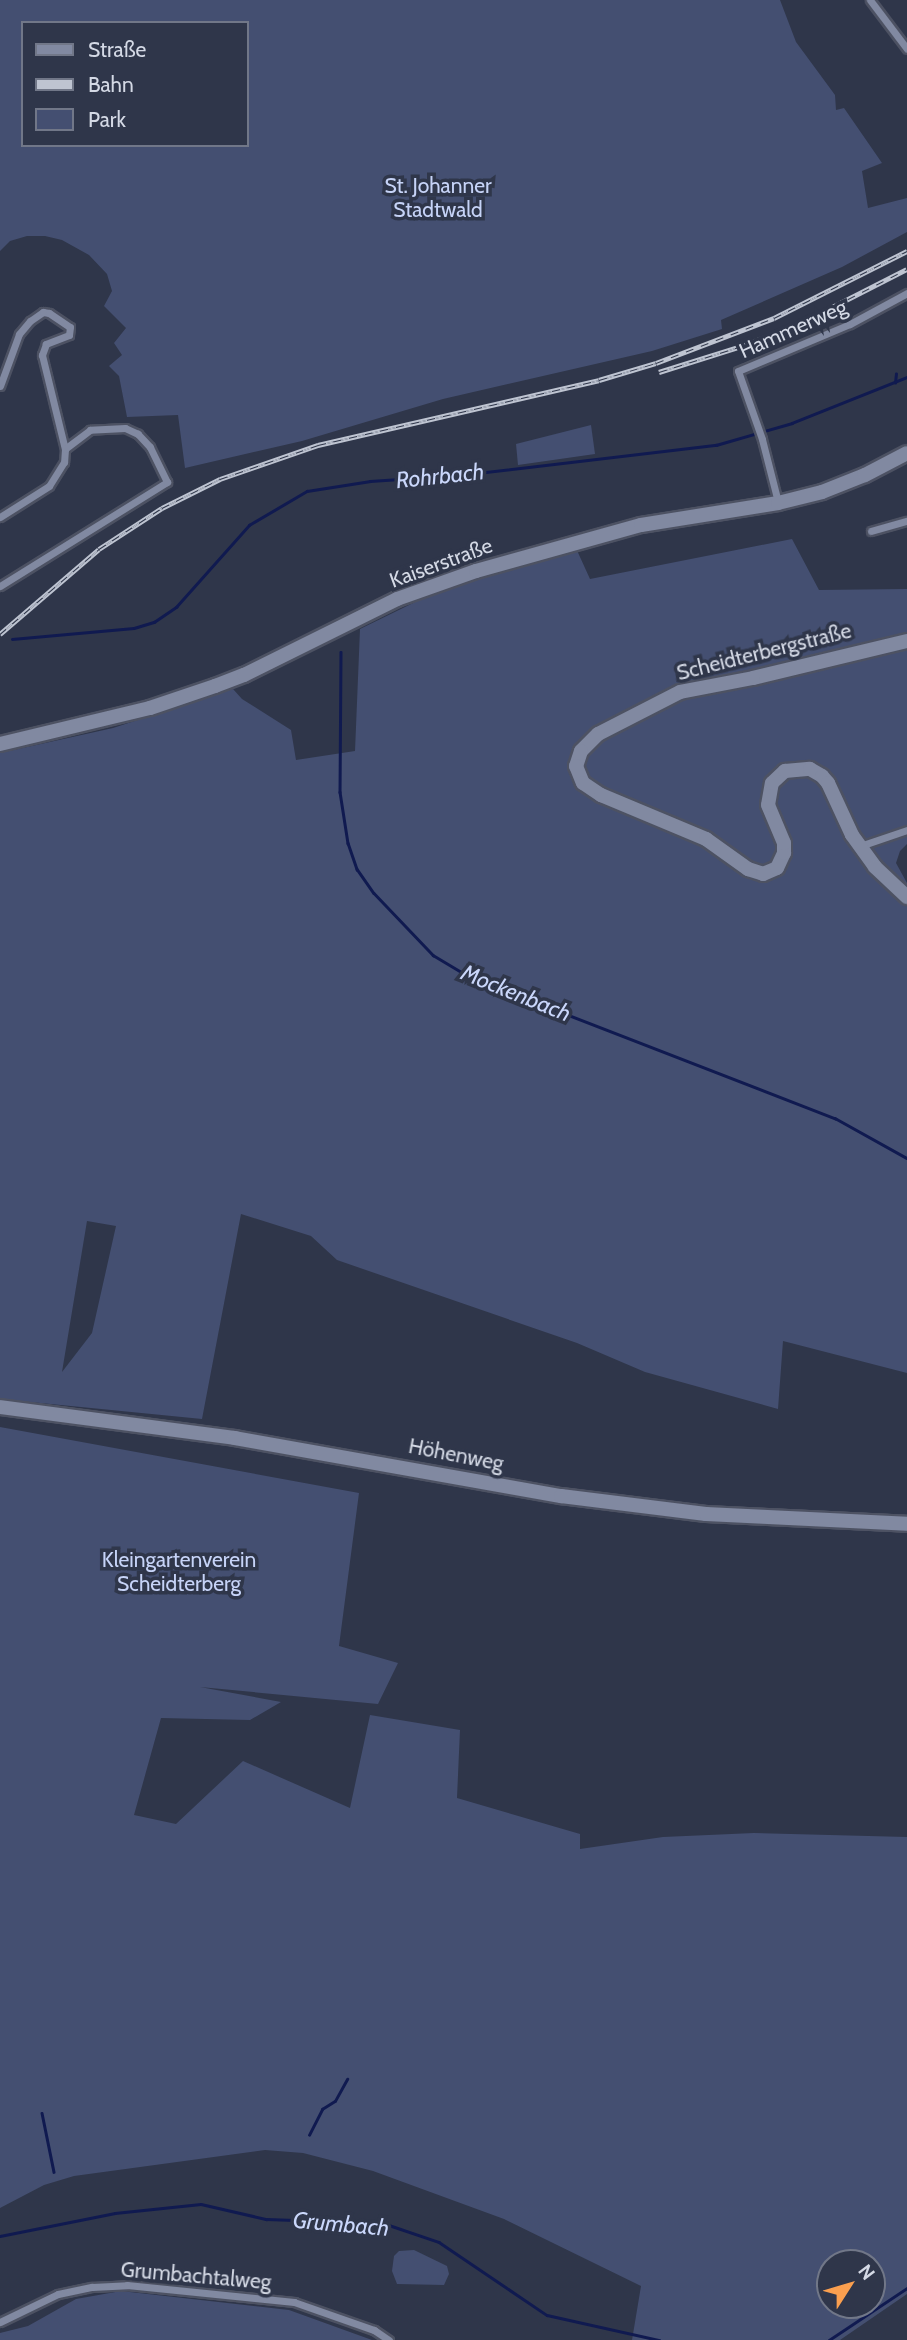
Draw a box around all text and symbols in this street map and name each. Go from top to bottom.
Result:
legend [21,21,248,147]
text: Straße [88,37,146,62]
text: Bahn [88,72,134,97]
text: Park [88,107,126,132]
park label: St. Johanner Stadtwald [384,173,492,223]
street label: Hammerweg [735,294,851,364]
water label: Rohrbach [394,458,486,494]
street label: Kaiserstraße [386,533,496,593]
street label: Scheidterbergstraße [674,618,854,686]
water label: Mockenbach [457,959,575,1027]
street label: Höhenweg [406,1433,506,1477]
park label: Kleingartenverein Scheidterberg [102,1547,256,1597]
water label: Grumbach [292,2206,390,2242]
north arrow [816,2249,886,2319]
street label: Grumbachtalweg [120,2257,272,2295]
text: N [853,2260,880,2285]

